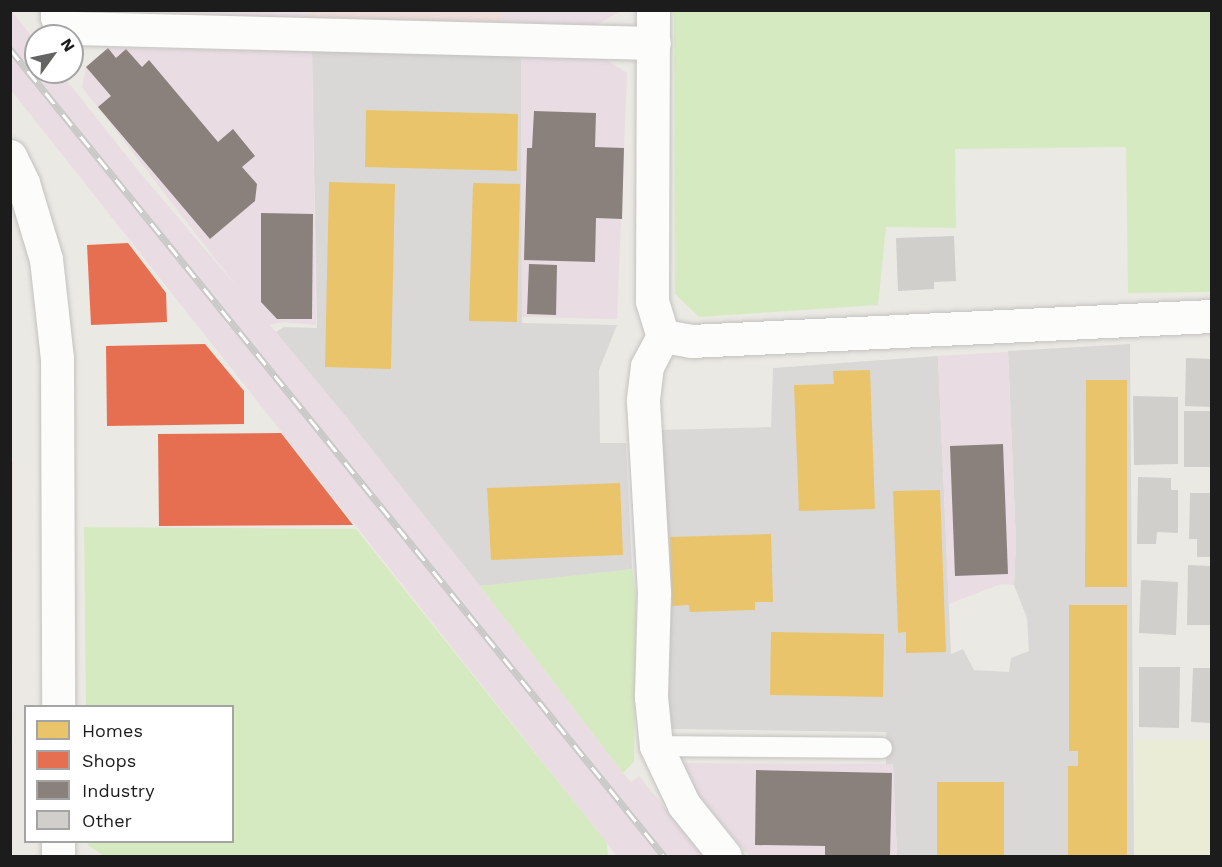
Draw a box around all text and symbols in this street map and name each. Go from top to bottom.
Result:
north arrow [24,24,84,84]
text: N [57,35,79,55]
legend [24,705,234,843]
text: Homes [82,720,143,741]
text: Shops [82,750,136,771]
text: Industry [82,780,154,801]
text: Other [82,810,132,831]

